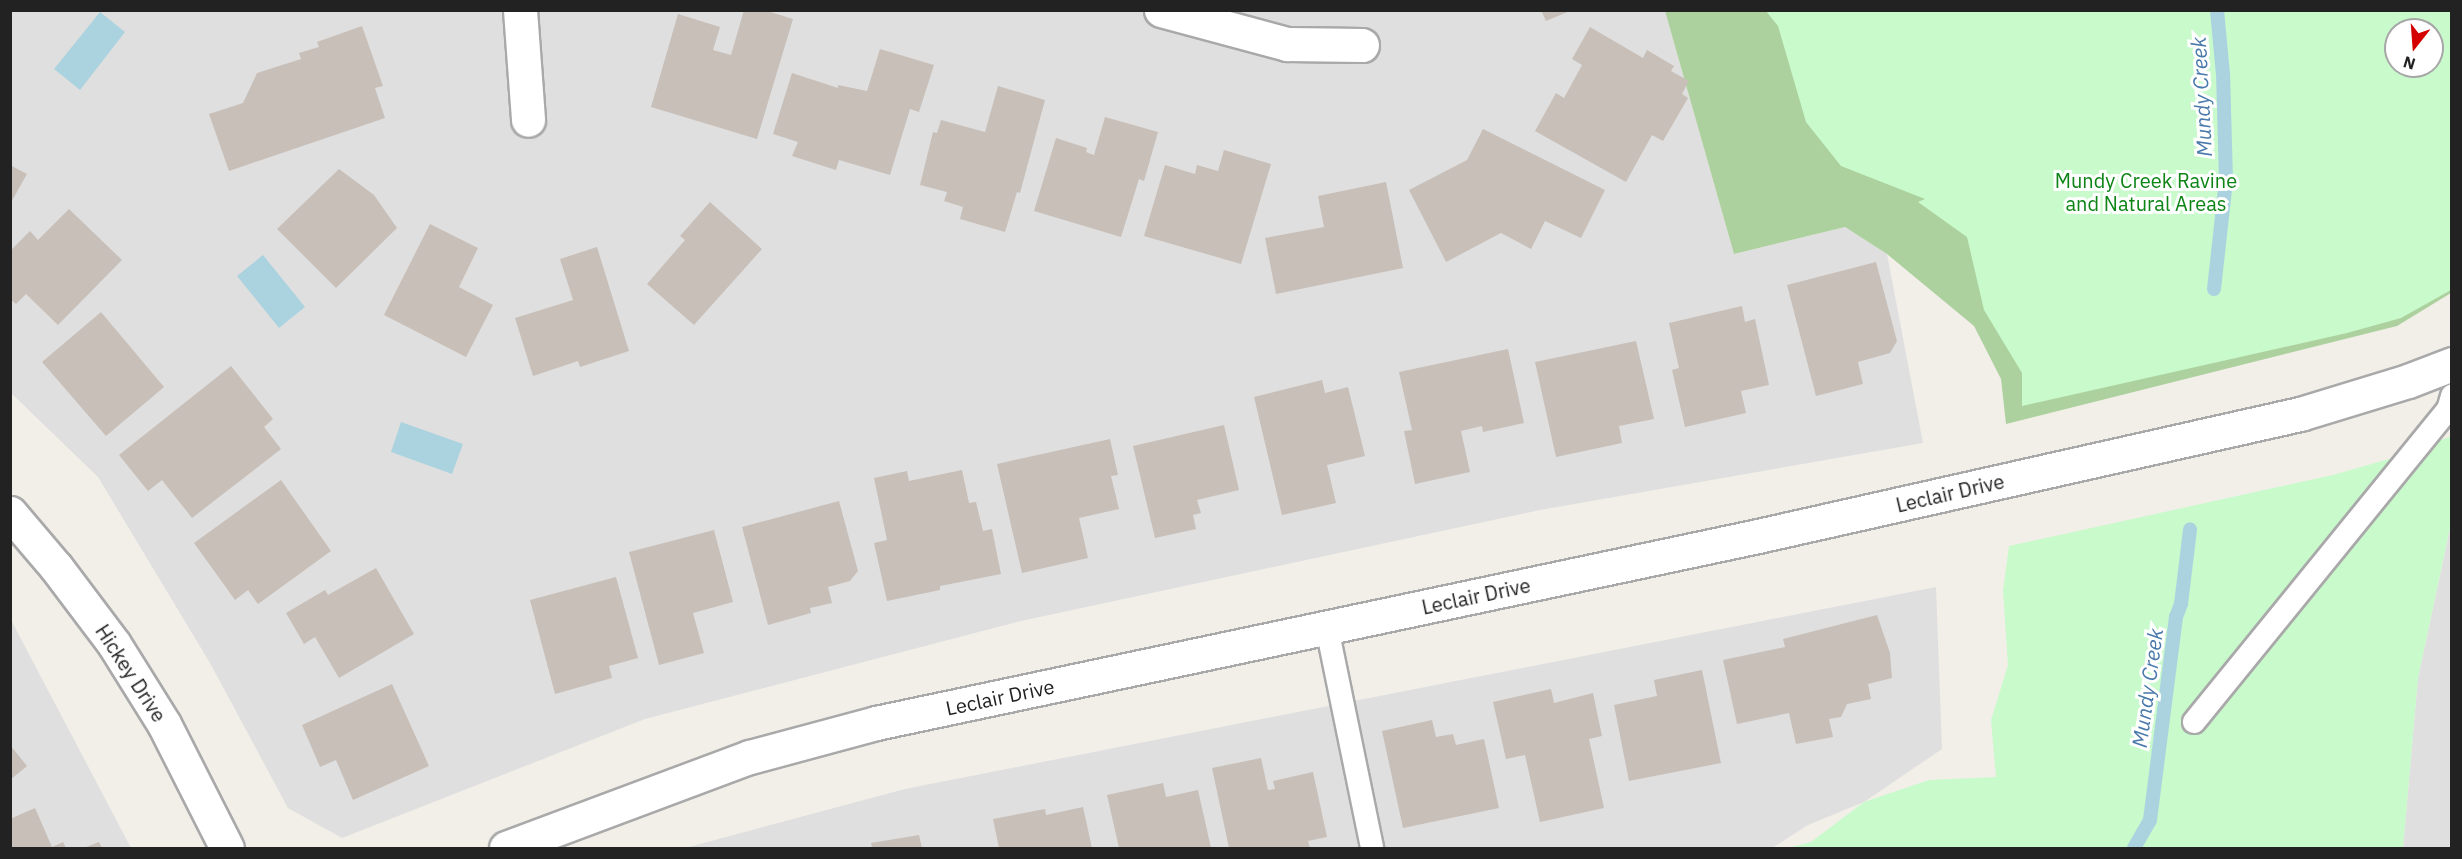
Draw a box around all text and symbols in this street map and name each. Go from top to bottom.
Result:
north arrow [2384,18,2444,78]
water label: Mundy Creek [2185,36,2217,158]
text: N [2401,52,2418,75]
park label: Mundy Creek Ravine and Natural Areas [2055,169,2237,216]
street label: Leclair Drive [1893,469,2007,517]
street label: Leclair Drive [1419,573,1533,619]
street label: Hickey Drive [91,620,171,726]
water label: Mundy Creek [2126,627,2168,749]
street label: Leclair Drive [943,674,1057,720]

